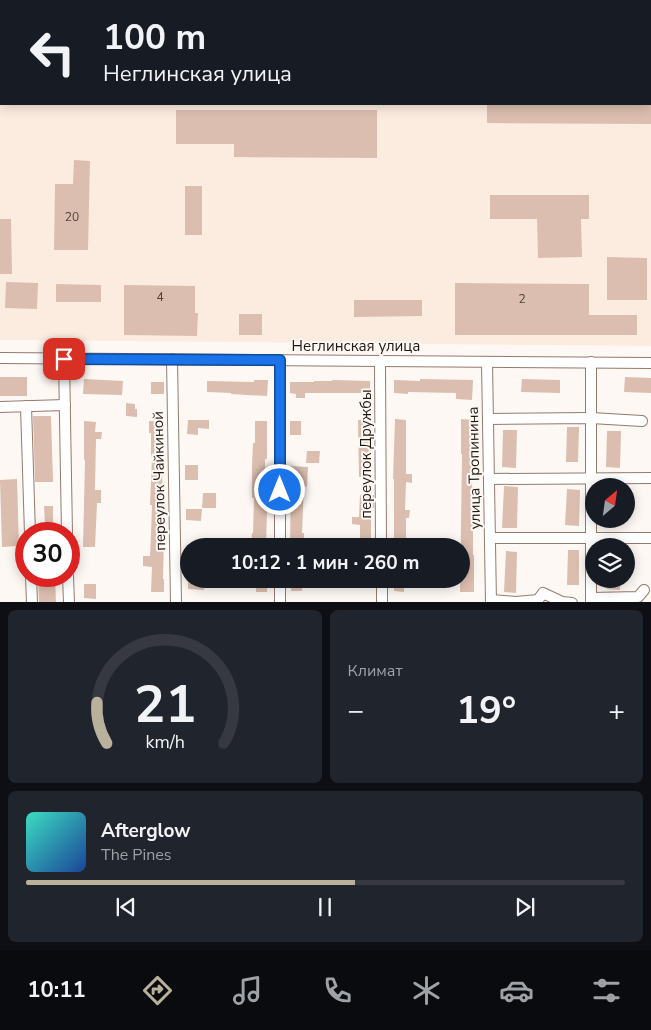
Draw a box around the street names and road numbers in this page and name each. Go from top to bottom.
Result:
street label: Неглинская улица [292,336,420,356]
street label: переулок Дружбы [356,389,376,519]
street label: улица Тропинина [463,406,485,530]
street label: переулок Чайкиной [148,411,170,551]

